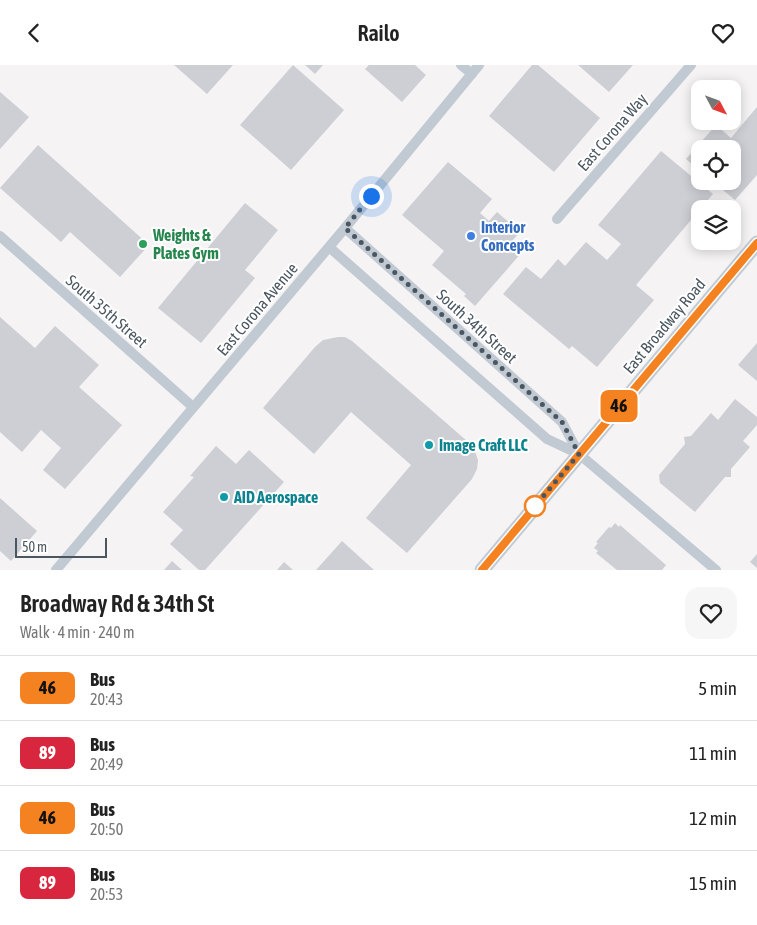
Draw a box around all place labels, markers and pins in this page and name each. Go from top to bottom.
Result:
place label: Interior Concepts [481,218,535,254]
place label: Weights & Plates Gym [152,226,219,262]
marker: Interior Concepts [465,230,477,242]
marker: Weights & Plates Gym [137,238,149,250]
place label: Image Craft LLC [439,436,528,454]
marker: Image Craft LLC [423,439,435,451]
place label: AID Aerospace [233,488,318,506]
marker: AID Aerospace [218,491,230,503]
unlabelled marker [524,495,546,517]

